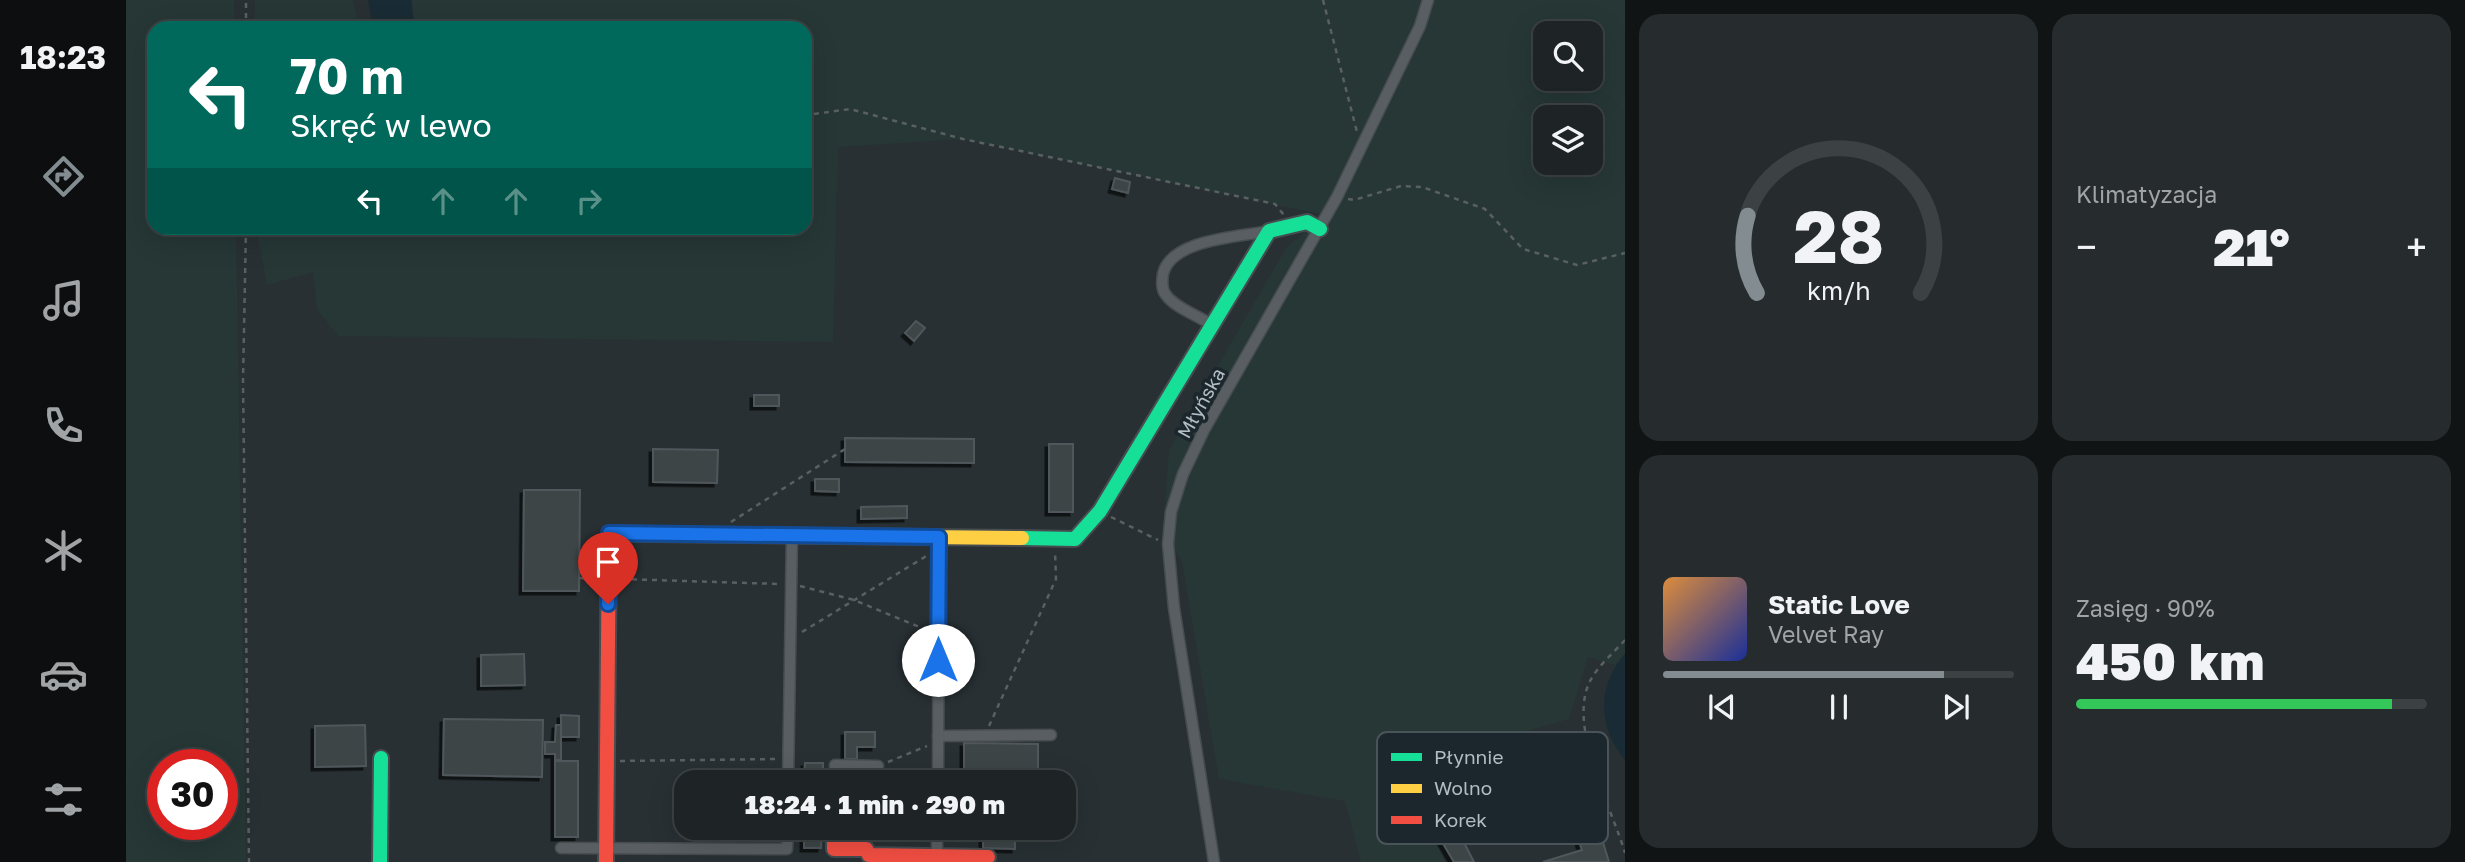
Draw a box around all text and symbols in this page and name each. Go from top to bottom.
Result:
map controls [1533,21,1603,175]
button: search [1533,21,1603,91]
text: 18:23 [20,38,106,76]
text: 70 m [290,46,404,105]
icon: left [175,49,266,140]
button: layers [1533,105,1603,175]
text: Skręć w lewo [290,106,492,144]
icon: directions [39,152,88,201]
text: Klimatyzacja [2076,180,2217,208]
icon: left [351,182,389,220]
icon: ahead [424,182,462,220]
icon: ahead [497,182,535,220]
icon: right [570,182,608,220]
text: 28 [1793,193,1884,280]
text: 21° [2213,215,2290,277]
text: − [2076,224,2097,269]
text: + [2406,224,2427,269]
text: km/h [1807,275,1870,306]
icon: music [39,276,88,325]
street label: Młyńska [1172,364,1229,442]
icon: phone [39,401,88,450]
icon: climate [39,526,88,575]
pin [578,532,638,604]
icon: arrive [589,543,627,581]
text: Static Love [1768,589,1910,620]
text: Zasięg · 90% [2076,594,2215,622]
text: Velvet Ray [1768,620,1884,648]
position arrow [901,623,975,697]
text: 450 km [2076,629,2264,691]
icon: car [39,650,88,699]
icon: previous [1703,688,1741,726]
icon: pause [1820,688,1858,726]
icon: next [1937,688,1975,726]
legend [1377,732,1608,844]
text: Płynnie [1434,745,1503,768]
speed limit sign: 30 [147,749,238,840]
icon: filters [39,775,88,824]
text: Wolno [1434,776,1492,799]
text: 18:24 · 1 min · 290 m [745,789,1005,820]
text: Korek [1434,808,1487,831]

